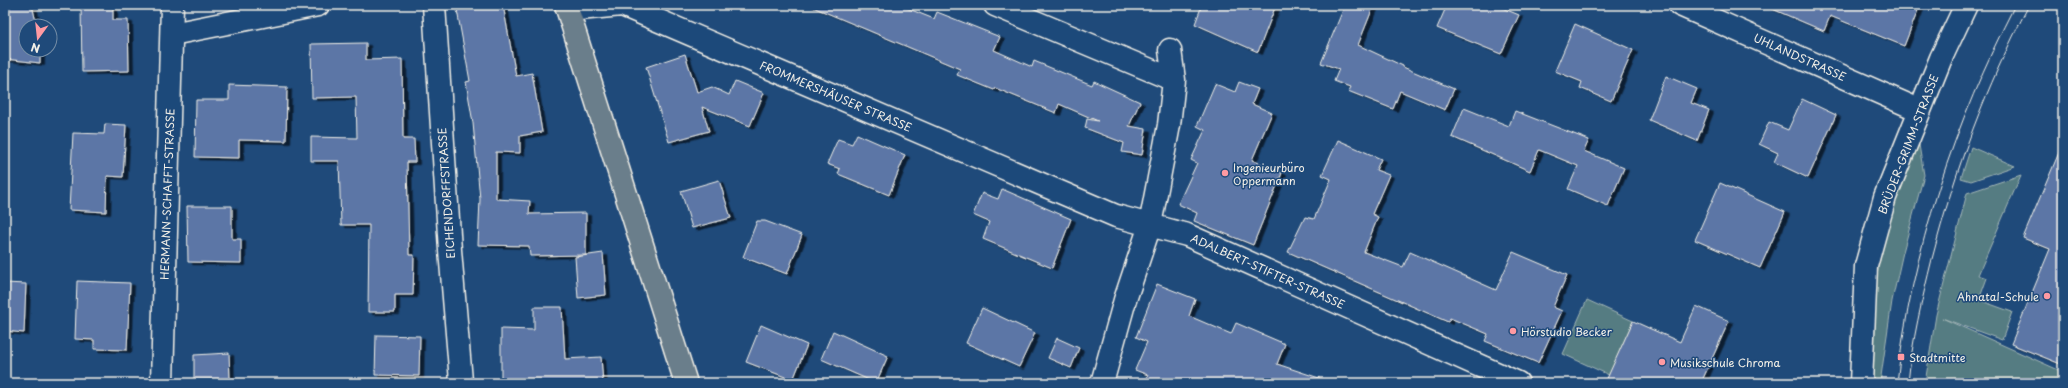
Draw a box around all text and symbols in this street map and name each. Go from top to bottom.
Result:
north arrow [18,18,58,58]
street label: UHLANDSTRASSE [1751,29,1849,85]
text: N [29,39,42,57]
street label: FROMMERSHÄUSER STRASSE [757,56,915,136]
street label: BRÜDER-GRIMM-STRASSE [1873,72,1943,216]
street label: HERMANN-SCHAFFT-STRASSE [156,108,178,280]
street label: EICHENDORFFSTRASSE [433,127,459,259]
place label: Ingenieurbüro Oppermann [1233,159,1305,189]
marker: Ingenieurbüro Oppermann [1220,168,1230,178]
street label: ADALBERT-STIFTER-STRASSE [1188,229,1348,313]
place label: Ahnatal-Schule [1957,288,2039,305]
marker: Ahnatal-Schule [2042,291,2052,301]
place label: Hörstudio Becker [1521,323,1613,340]
marker: Hörstudio Becker [1508,326,1518,336]
place label: Stadtmitte [1909,349,1966,366]
marker: Stadtmitte [1896,352,1906,362]
place label: Musikschule Chroma [1670,354,1781,371]
marker: Musikschule Chroma [1657,357,1667,367]

